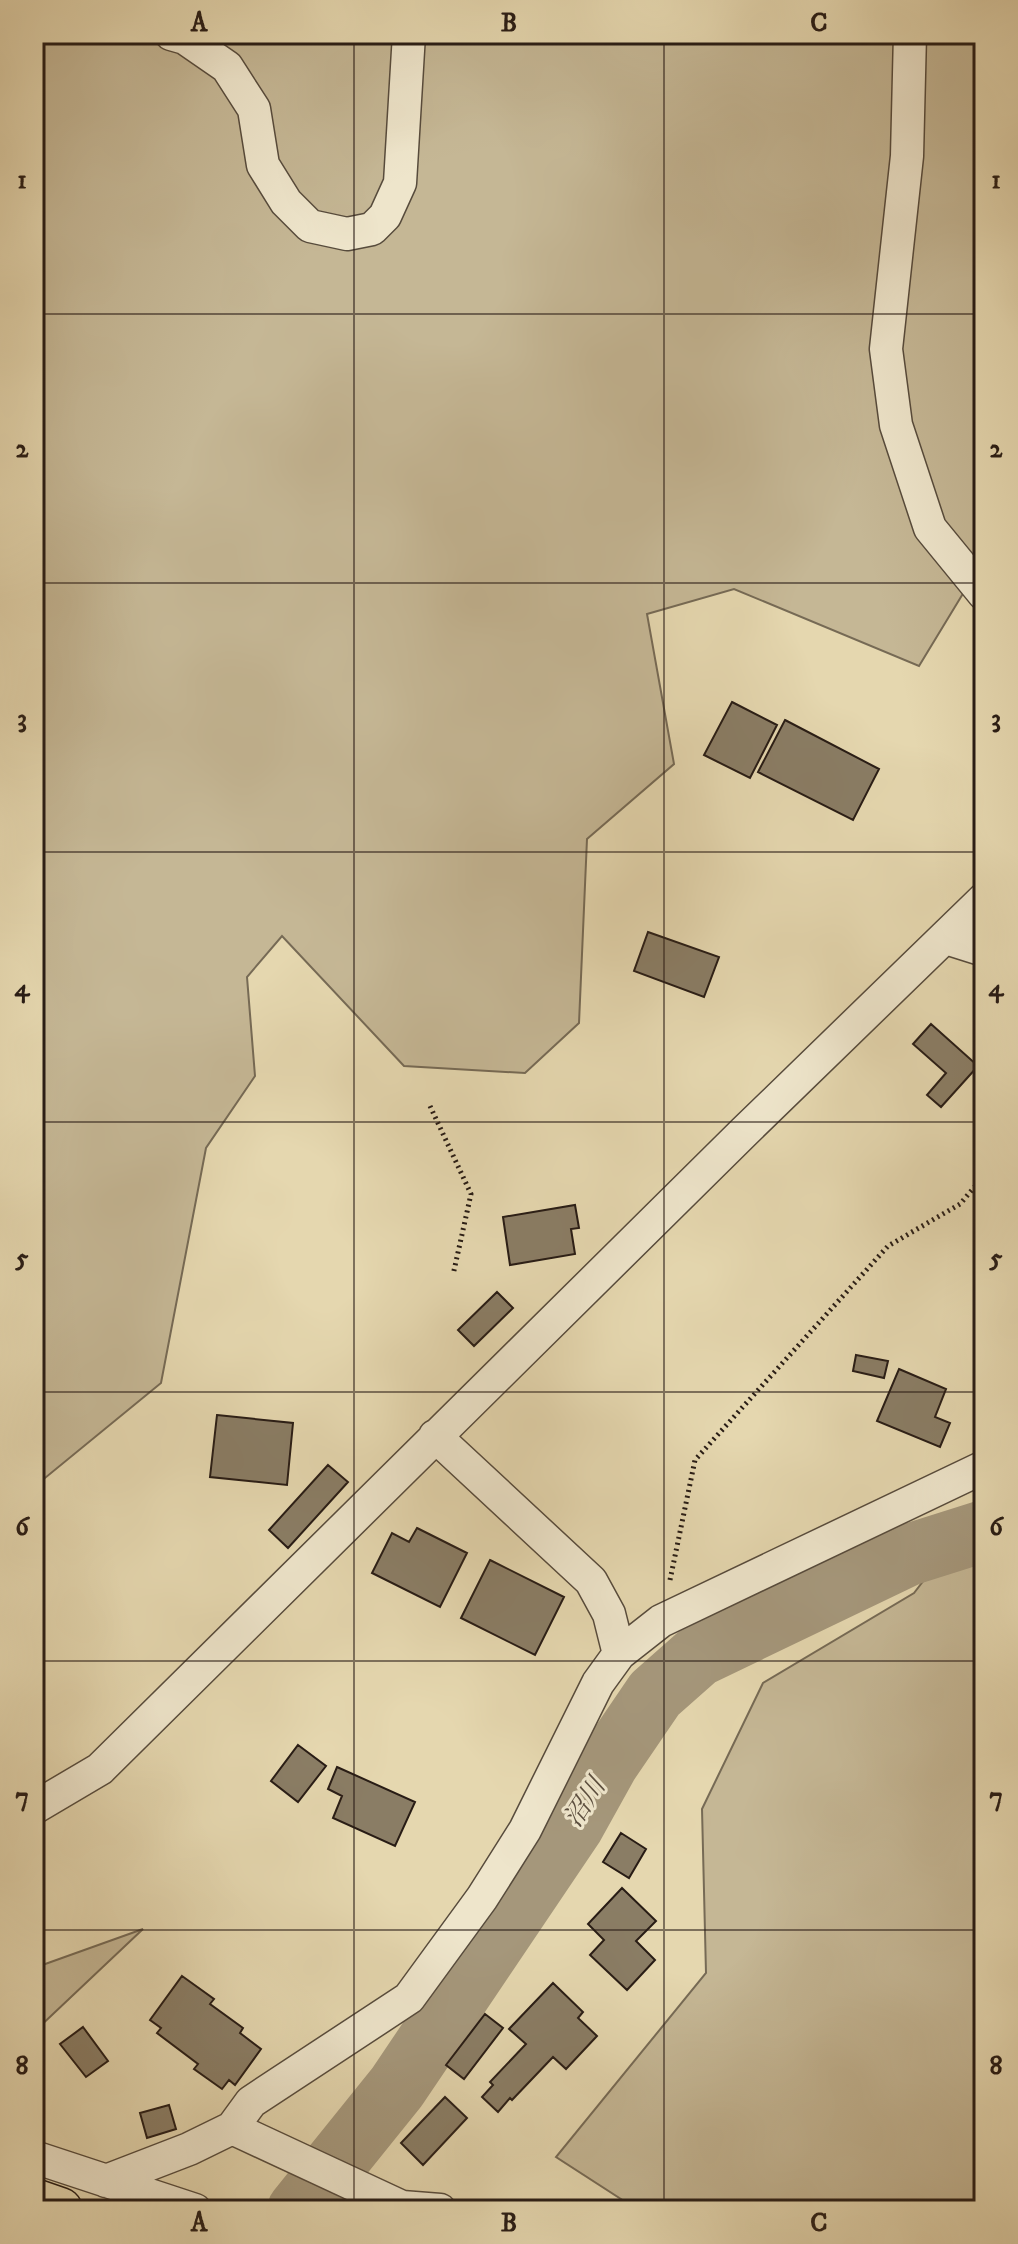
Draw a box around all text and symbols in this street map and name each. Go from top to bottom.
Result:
text: A [190,7,209,40]
text: B [501,7,517,40]
text: C [810,7,828,40]
text: 1 [17,164,27,197]
text: 1 [991,164,1001,197]
text: 2 [16,433,30,466]
text: 2 [990,433,1004,466]
text: 3 [17,703,27,736]
text: 3 [991,703,1001,736]
text: 4 [15,972,31,1005]
text: 4 [989,972,1005,1005]
text: 5 [15,1242,29,1275]
text: 5 [989,1242,1003,1275]
text: 6 [15,1511,30,1544]
text: 6 [989,1511,1004,1544]
water label: 沼川 [557,1770,615,1834]
text: 7 [15,1781,29,1814]
text: 7 [989,1781,1003,1814]
text: 8 [15,2050,29,2083]
text: 8 [989,2050,1003,2083]
text: A [190,2207,209,2240]
text: B [501,2207,517,2240]
text: C [810,2207,828,2240]

